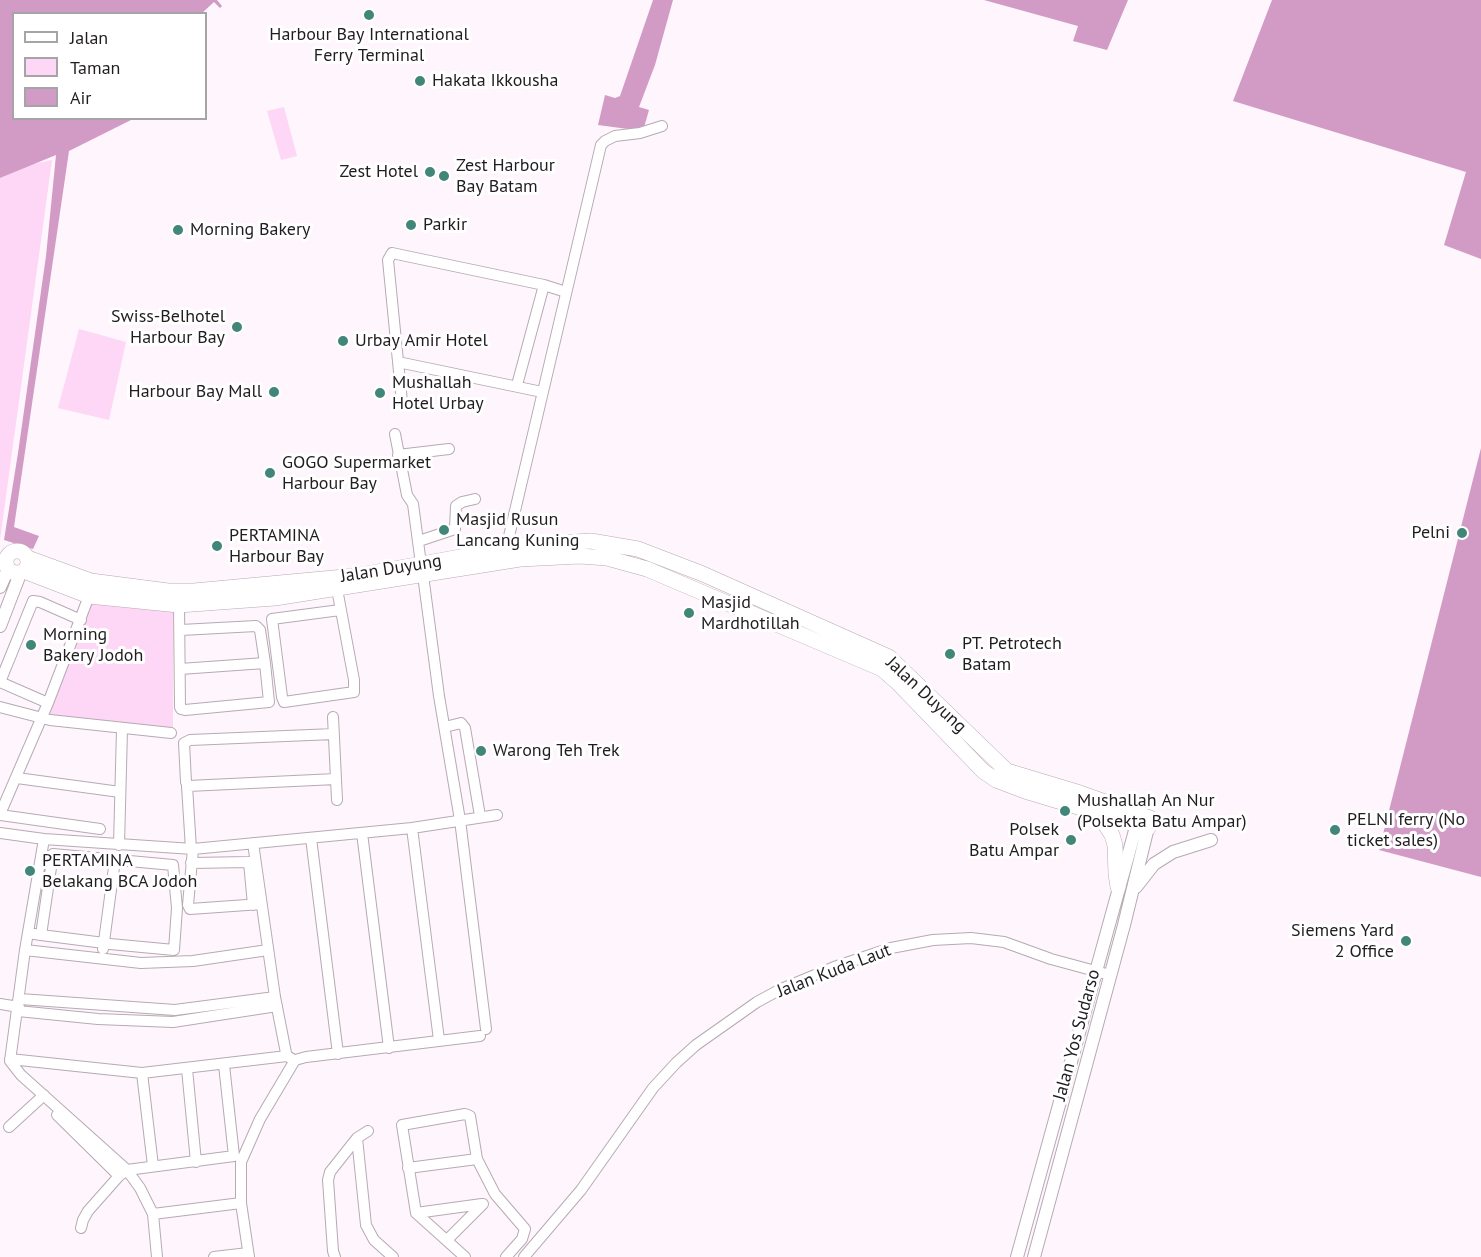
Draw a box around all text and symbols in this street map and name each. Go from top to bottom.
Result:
marker: Harbour Bay International Ferry Terminal [362,8,376,22]
legend [12,12,207,120]
place label: Harbour Bay International Ferry Terminal [269,24,469,66]
text: Jalan [70,26,108,49]
text: Taman [70,56,120,79]
place label: Hakata Ikkousha [432,70,558,92]
marker: Hakata Ikkousha [413,74,427,88]
text: Air [70,86,91,109]
place label: Zest Harbour Bay Batam [456,155,555,198]
place label: Zest Hotel [339,161,418,183]
marker: Zest Hotel [423,165,437,179]
marker: Zest Harbour Bay Batam [437,169,451,183]
place label: Parkir [423,214,467,236]
marker: Parkir [404,218,418,232]
place label: Morning Bakery [190,219,310,241]
marker: Morning Bakery [171,223,185,237]
place label: Swiss-Belhotel Harbour Bay [111,306,225,348]
marker: Swiss-Belhotel Harbour Bay [230,320,244,334]
place label: Urbay Amir Hotel [355,330,488,352]
marker: Urbay Amir Hotel [336,334,350,348]
place label: Mushallah Hotel Urbay [392,372,484,415]
place label: Harbour Bay Mall [129,381,262,403]
marker: Harbour Bay Mall [267,385,281,399]
marker: Mushallah Hotel Urbay [373,386,387,400]
place label: GOGO Supermarket Harbour Bay [282,452,431,494]
marker: GOGO Supermarket Harbour Bay [263,466,277,480]
place label: Masjid Rusun Lancang Kuning [456,509,579,552]
place label: Pelni [1412,522,1450,544]
marker: Masjid Rusun Lancang Kuning [437,523,451,537]
place label: PERTAMINA Harbour Bay [229,525,324,568]
marker: Pelni [1455,526,1469,540]
marker: PERTAMINA Harbour Bay [210,539,224,553]
street label: Jalan Duyung [339,550,443,588]
place label: Masjid Mardhotillah [701,592,800,634]
marker: Masjid Mardhotillah [682,606,696,620]
place label: Morning Bakery Jodoh [43,624,143,666]
place label: PT. Petrotech Batam [962,633,1062,676]
marker: Morning Bakery Jodoh [24,638,38,652]
marker: PT. Petrotech Batam [943,647,957,661]
street label: Jalan Duyung [881,652,971,738]
place label: Warong Teh Trek [493,740,620,762]
marker: Warong Teh Trek [474,744,488,758]
place label: Mushallah An Nur (Polsekta Batu Ampar) [1077,790,1247,832]
marker: Mushallah An Nur (Polsekta Batu Ampar) [1058,804,1072,818]
place label: PELNI ferry (No ticket sales) [1347,809,1465,852]
place label: Polsek Batu Ampar [969,819,1059,862]
marker: PELNI ferry (No ticket sales) [1328,823,1342,837]
marker: Polsek Batu Ampar [1064,833,1078,847]
place label: PERTAMINA Belakang BCA Jodoh [42,850,197,892]
marker: PERTAMINA Belakang BCA Jodoh [23,864,37,878]
place label: Siemens Yard 2 Office [1291,920,1394,962]
marker: Siemens Yard 2 Office [1399,934,1413,948]
street label: Jalan Kuda Laut [774,939,894,1003]
street label: Jalan Yos Sudarso [1049,967,1105,1103]

